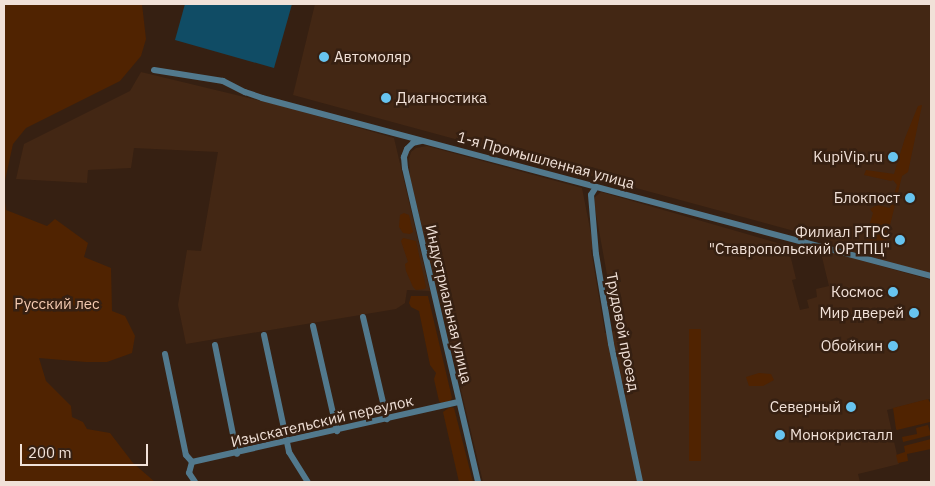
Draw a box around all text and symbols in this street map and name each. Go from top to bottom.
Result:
place label: Автомоляр [334,48,411,66]
marker: Автомоляр [318,51,330,63]
place label: Диагностика [396,89,487,107]
marker: Диагностика [380,92,392,104]
street label: 1-я Промышленная улица [455,128,637,192]
place label: KupiVip.ru [813,148,883,166]
marker: KupiVip.ru [887,151,899,163]
place label: Блокпост [834,189,900,207]
marker: Блокпост [904,192,916,204]
place label: Филиал РТРС "Ставропольский ОРТПЦ" [709,222,890,257]
street label: Индустриальная улица [422,223,476,385]
marker: Филиал РТРС "Ставропольский ОРТПЦ" [894,234,906,246]
street label: Трудовой проезд [603,271,643,393]
place label: Космос [831,283,883,301]
marker: Космос [887,286,899,298]
park label: Русский лес [14,295,100,313]
place label: Мир дверей [819,304,904,322]
marker: Мир дверей [908,307,920,319]
place label: Обойкин [821,337,883,355]
marker: Обойкин [887,340,899,352]
street label: Изыскательский переулок [229,391,415,451]
place label: Северный [770,398,841,416]
marker: Северный [845,401,857,413]
place label: Монокристалл [790,426,893,444]
marker: Монокристалл [774,429,786,441]
scale bar [22,434,150,466]
text: 200 m [28,443,72,462]

